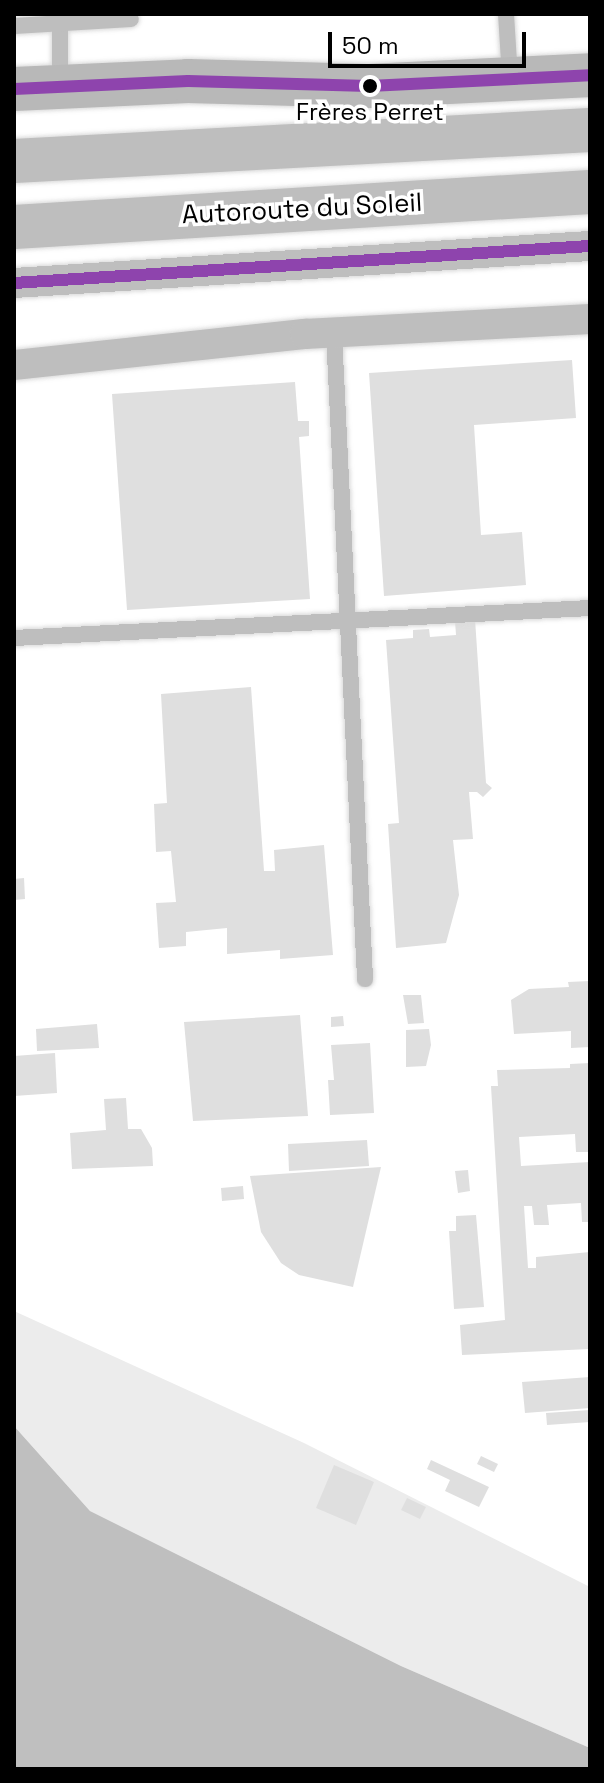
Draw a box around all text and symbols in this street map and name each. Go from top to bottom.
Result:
scale bar [332,16,530,66]
text: 50 m [342,30,399,61]
marker: Frères Perret [362,78,378,94]
place label: Frères Perret [296,98,444,126]
street label: Autoroute du Soleil [181,187,423,231]

